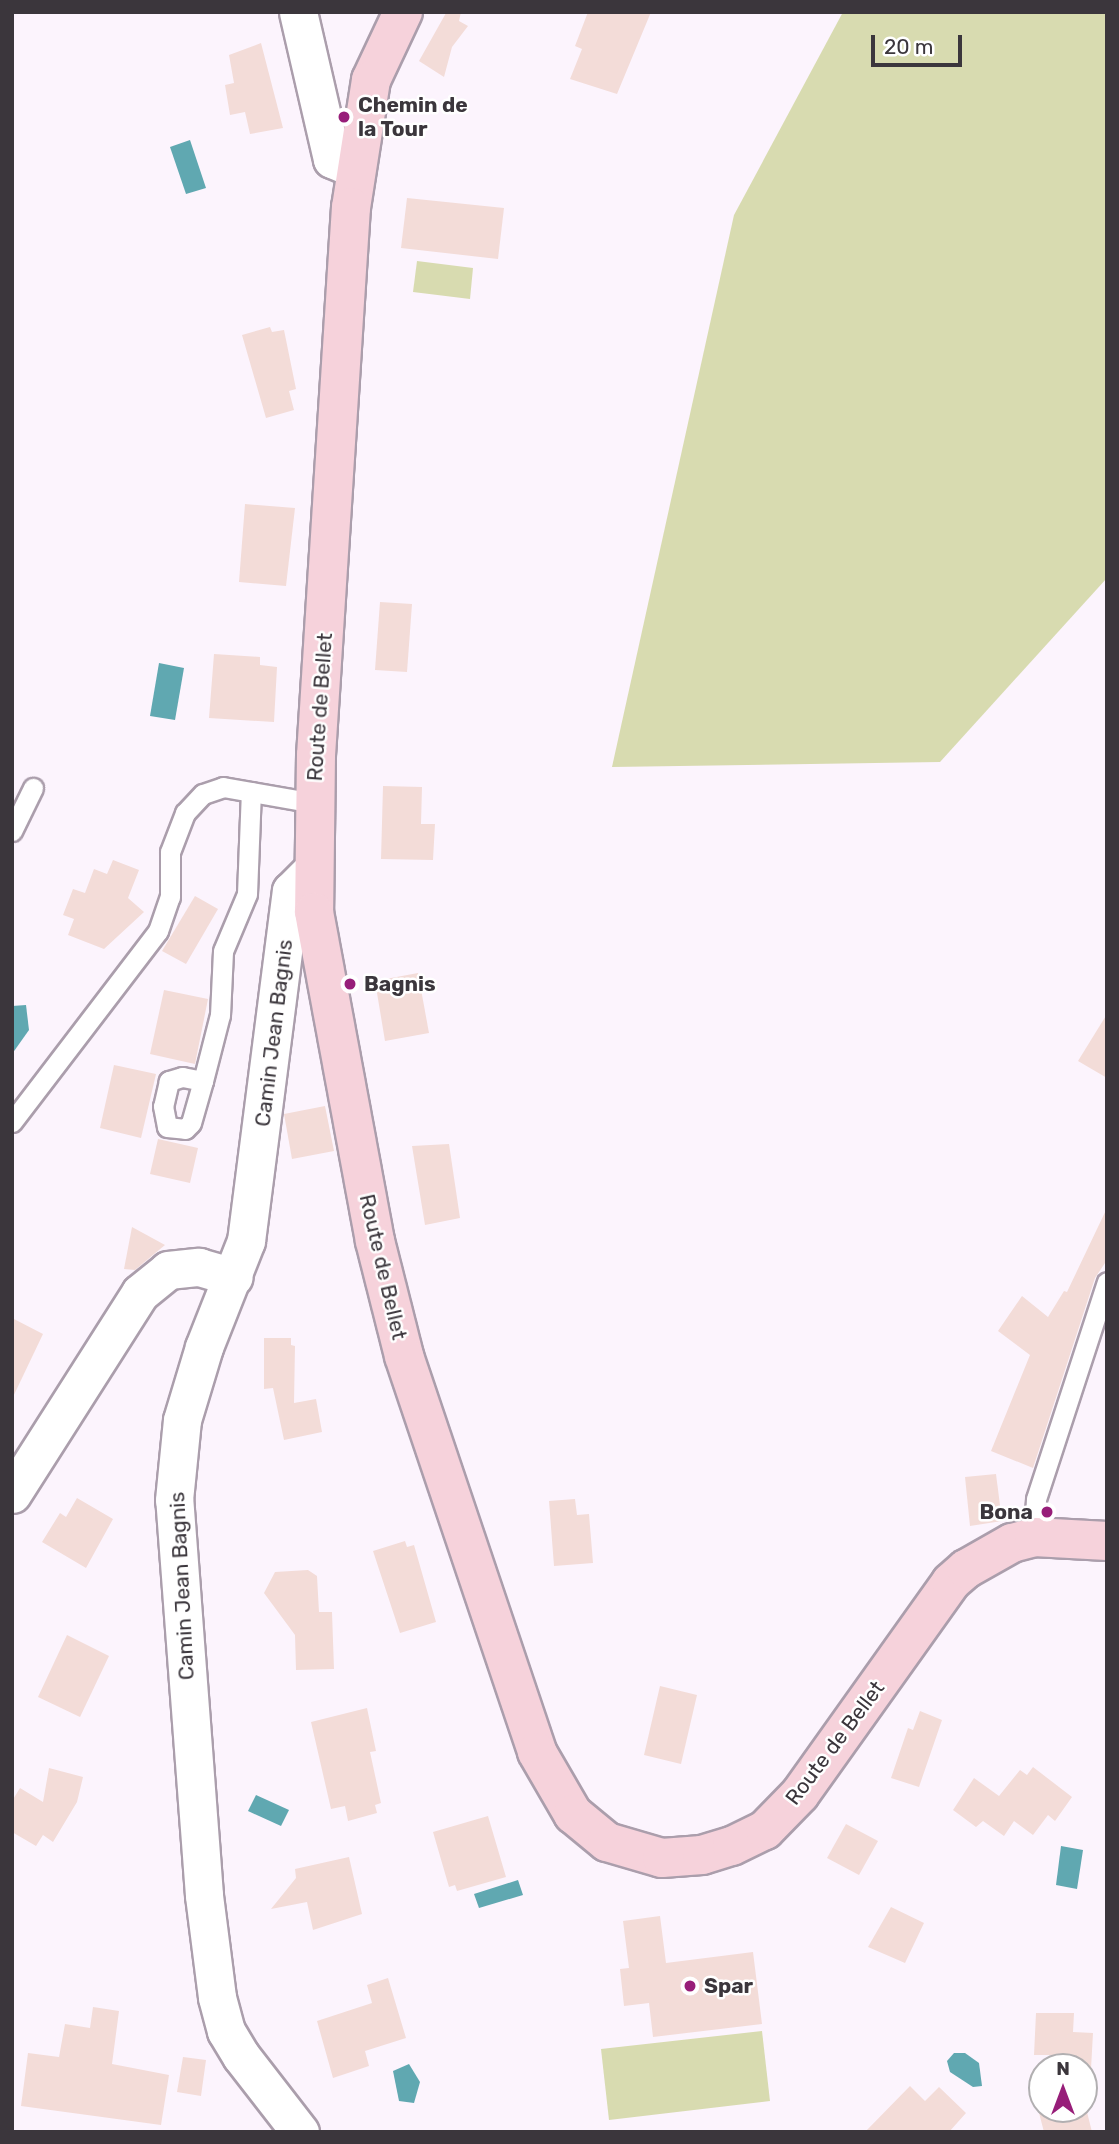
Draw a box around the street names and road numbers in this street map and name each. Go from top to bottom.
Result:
street label: Route de Bellet [302,632,338,782]
street label: Camin Jean Bagnis [250,938,298,1128]
street label: Route de Bellet [354,1192,412,1342]
street label: Camin Jean Bagnis [164,1491,200,1681]
street label: Route de Bellet [780,1676,890,1810]

